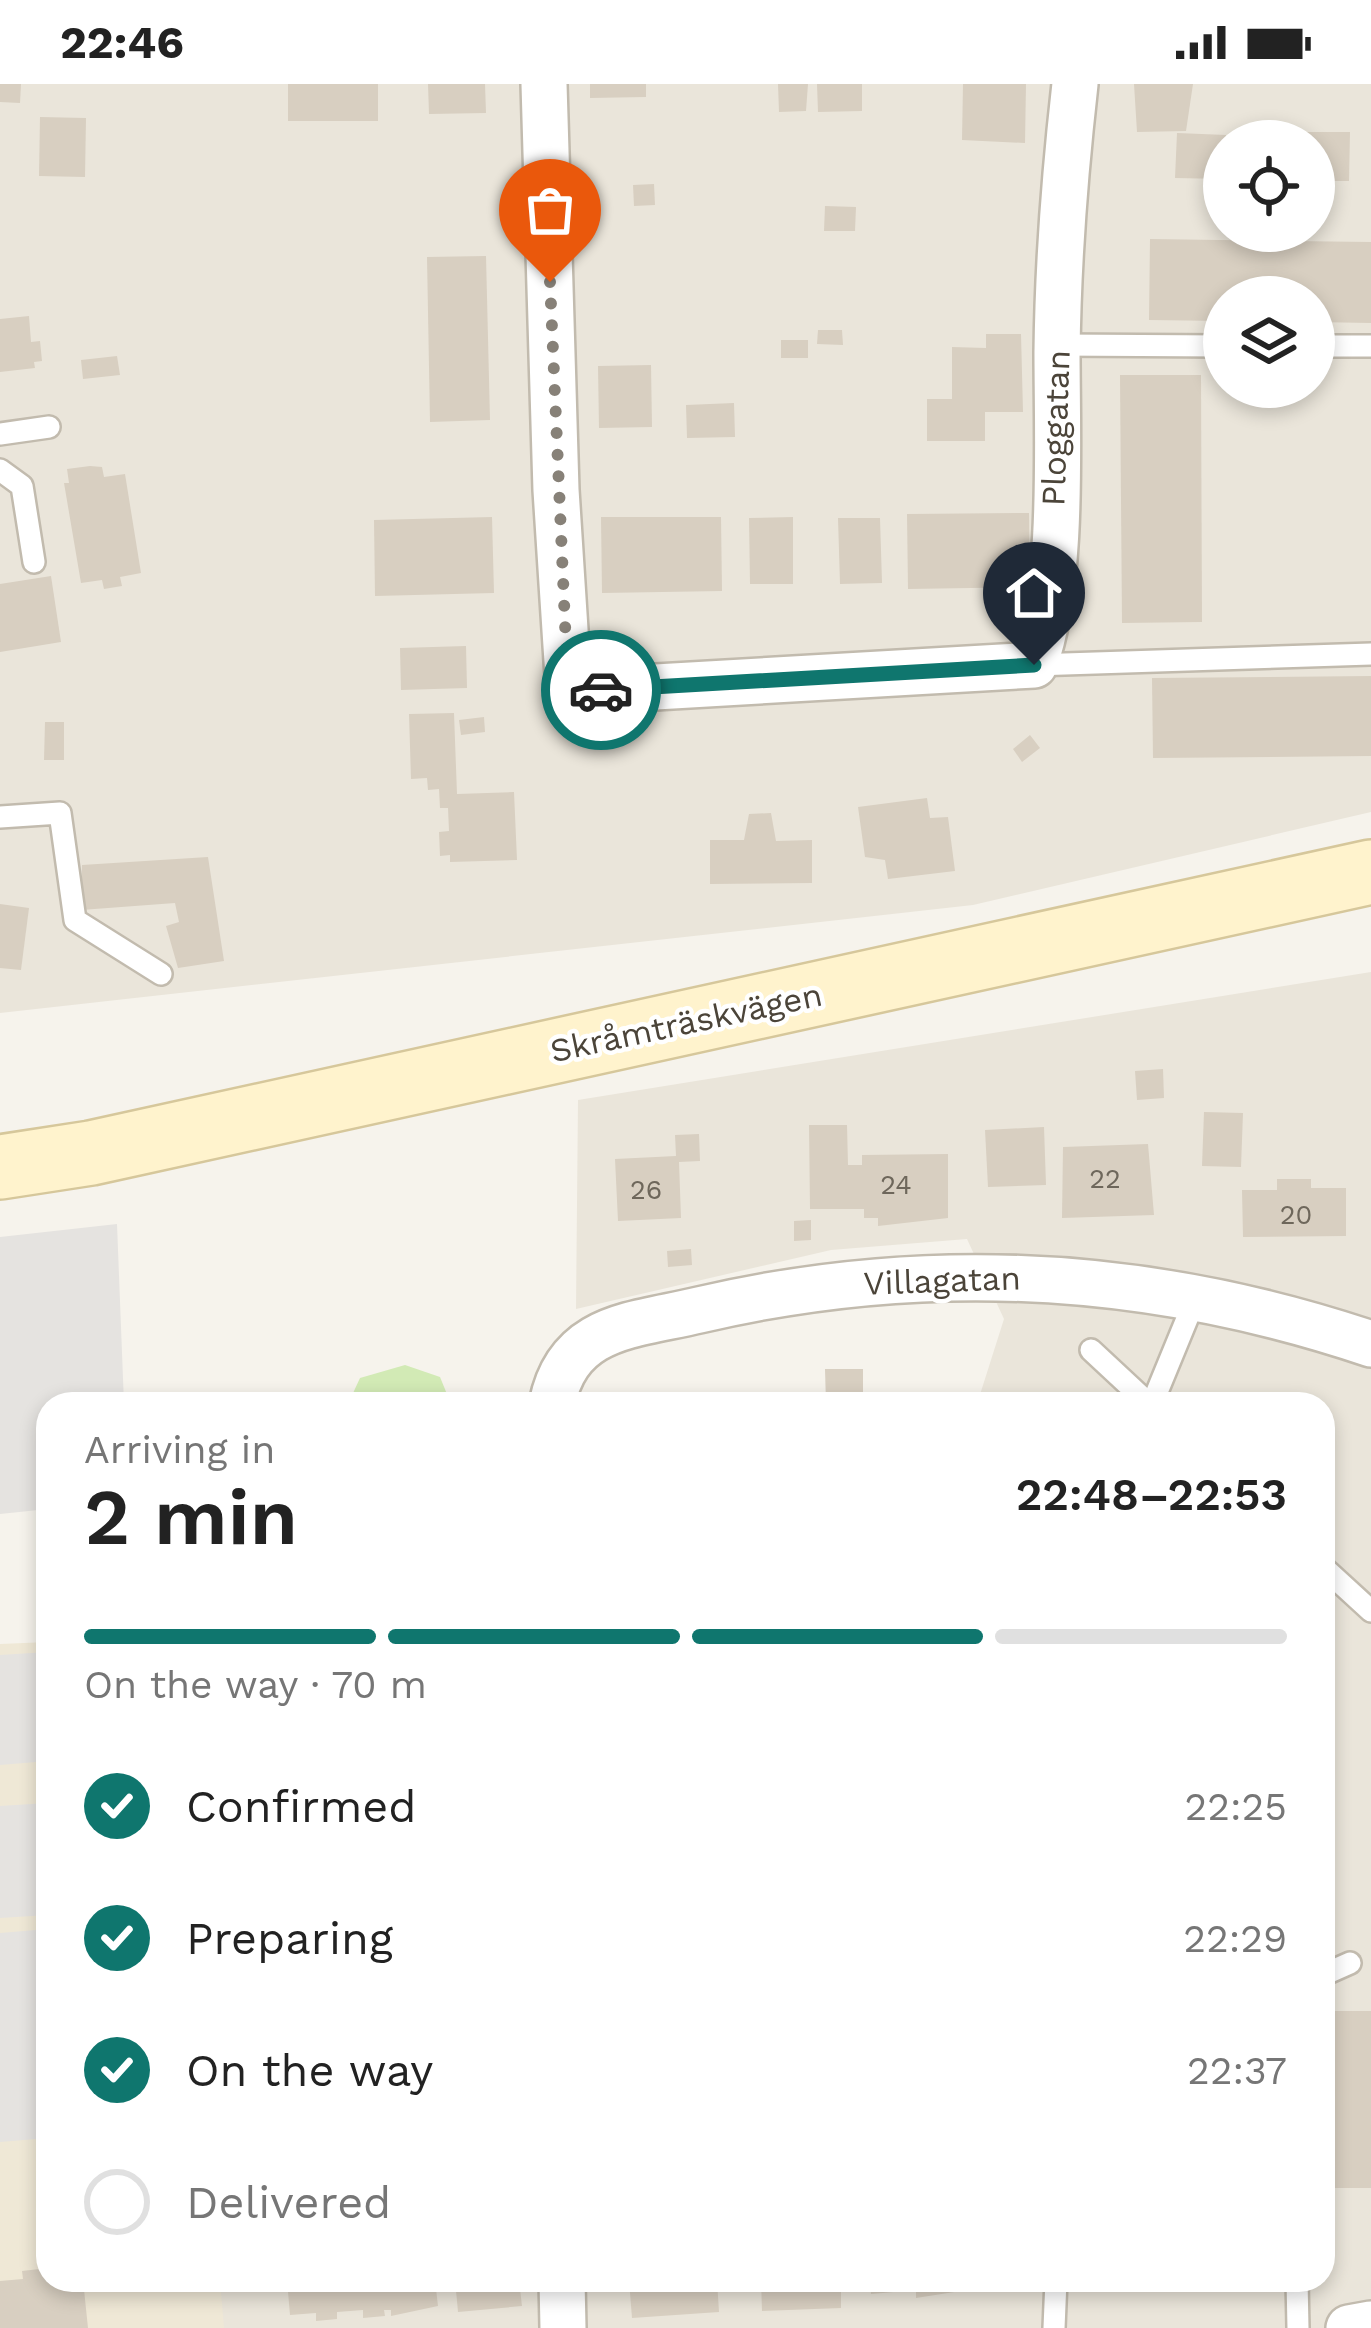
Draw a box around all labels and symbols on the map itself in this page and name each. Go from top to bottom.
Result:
pin [499,159,601,282]
street label: Ploggatan [1033,349,1078,507]
pin [983,542,1085,665]
courier [541,630,661,750]
street label: Skråmträskvägen [547,975,826,1070]
house number: 22 [1089,1163,1121,1195]
house number: 24 [880,1169,912,1201]
house number: 26 [630,1174,662,1206]
house number: 20 [1280,1199,1312,1231]
street label: Villagatan [863,1258,1021,1303]

